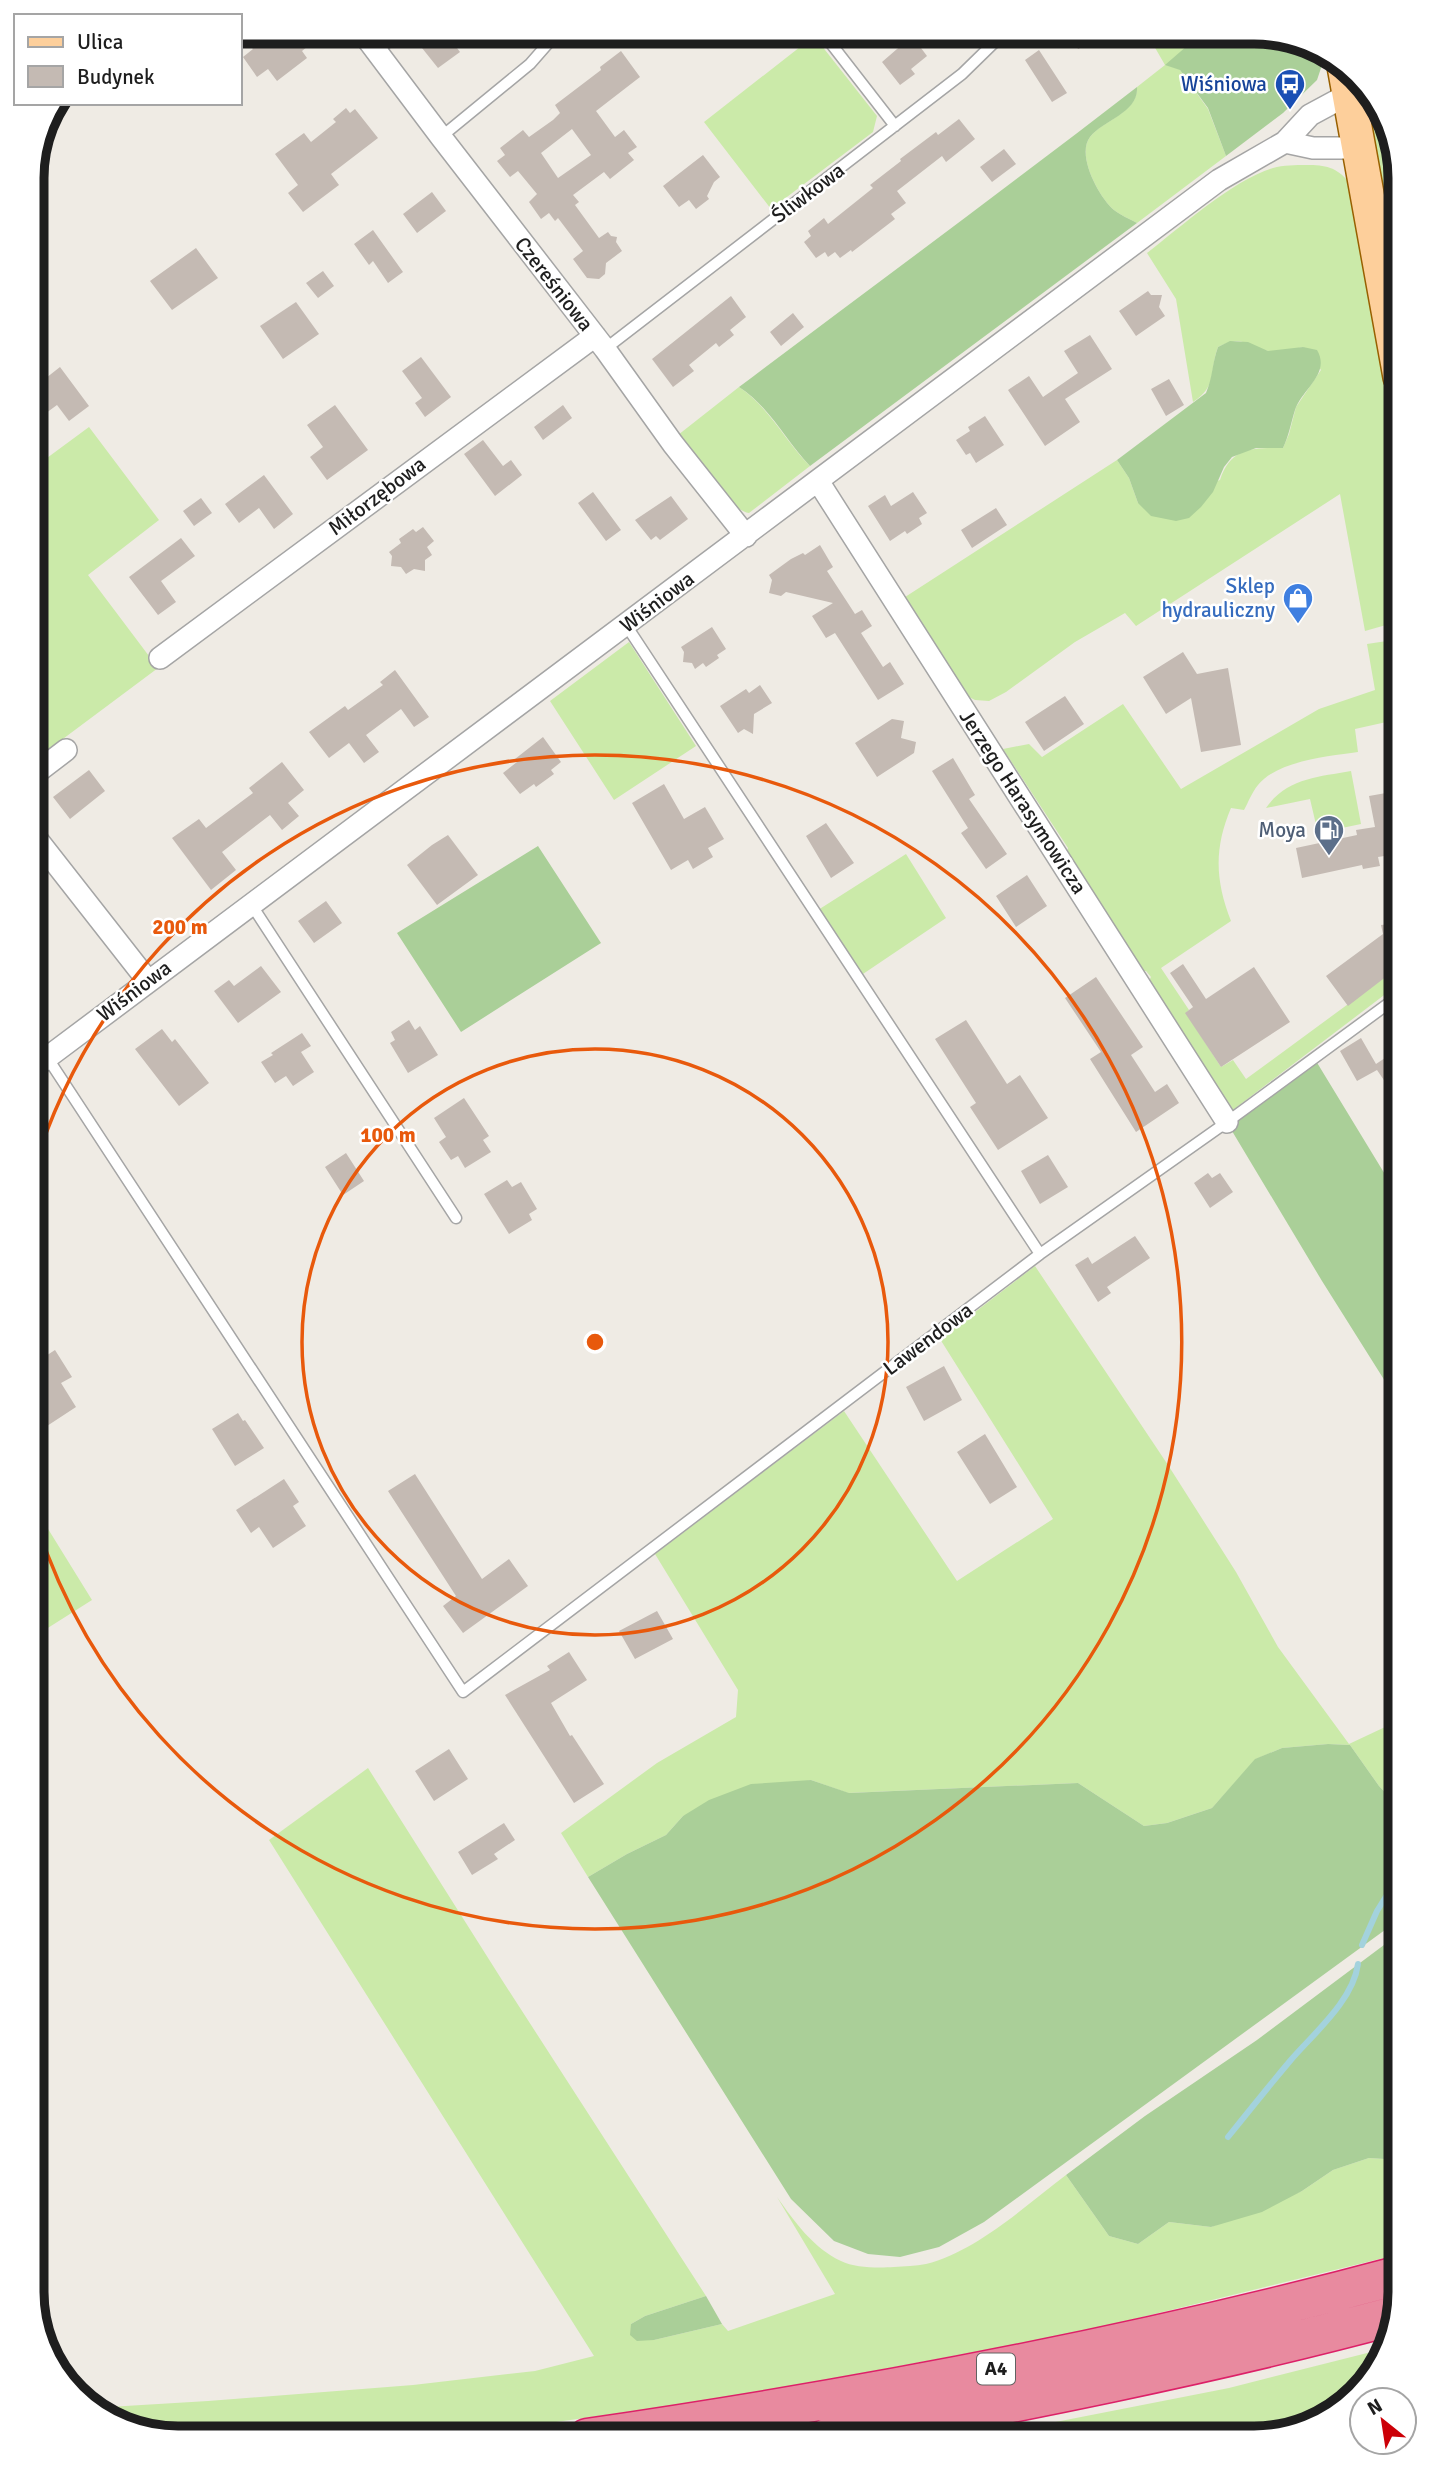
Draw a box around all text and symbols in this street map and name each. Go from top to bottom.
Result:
legend [14,14,242,105]
text: Ulica [77,29,123,55]
text: Budynek [77,64,155,90]
bus stop icon: Wiśniowa [1273,67,1307,111]
place label: Wiśniowa [1181,71,1267,97]
street label: Śliwkowa [766,157,850,229]
street label: Czereśniowa [509,232,599,336]
street label: Miłorzębowa [323,451,431,541]
street label: Wiśniowa [615,566,699,638]
place label: Sklep hydrauliczny [1161,573,1275,623]
shop icon: Sklep hydrauliczny [1281,581,1315,625]
street label: Jerzego Harasymowicza [954,705,1092,899]
fuel station icon: Moya [1312,813,1346,857]
place label: Moya [1258,817,1306,843]
text: 200 m [152,914,208,940]
street label: Wiśniowa [92,955,176,1027]
text: 100 m [360,1122,416,1148]
street label: Lawendowa [878,1297,978,1381]
centre of rings [583,1330,607,1354]
road number: A4 [977,2354,1015,2384]
north arrow [1348,2386,1418,2456]
text: N [1363,2393,1387,2421]

